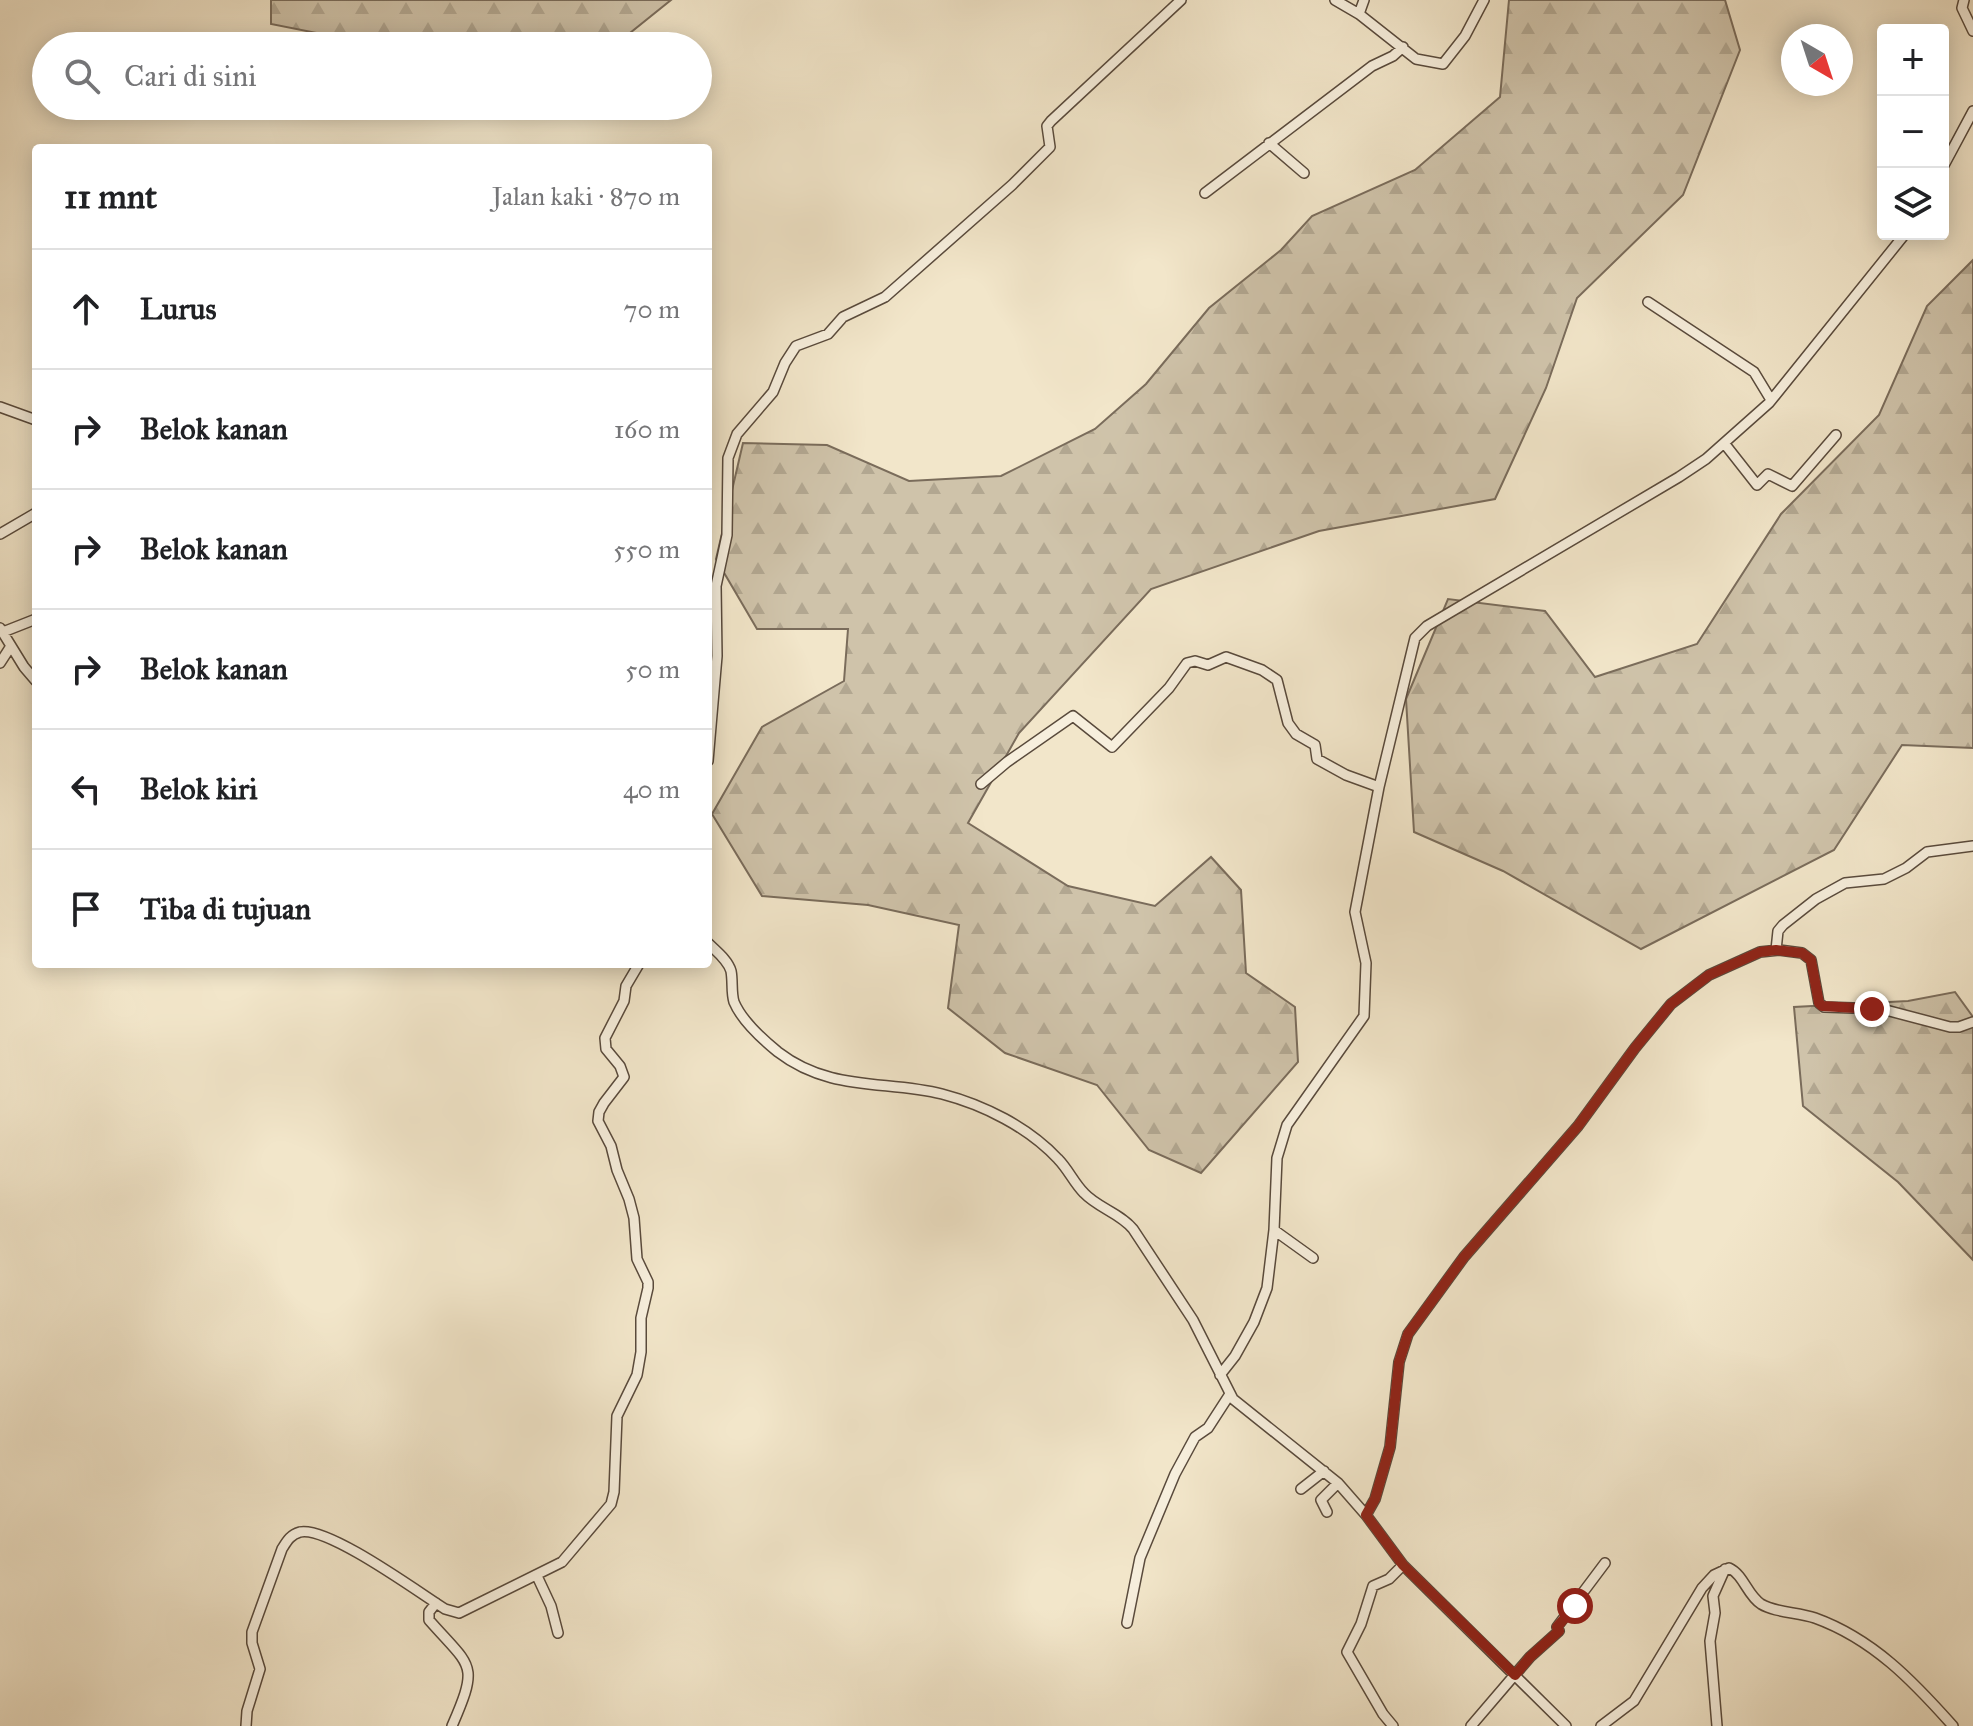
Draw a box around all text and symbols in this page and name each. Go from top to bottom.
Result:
north arrow [1781,24,1853,96]
map controls [1877,24,1949,240]
button: + [1877,24,1949,96]
search box [32,32,712,120]
icon: search [60,54,104,98]
text: Cari di sini [124,58,257,94]
button: − [1877,96,1949,168]
button: layers [1877,168,1949,240]
text: 11 mnt [64,176,157,217]
text: Jalan kaki · 870 m [492,180,680,212]
icon: ahead [64,287,108,331]
text: Lurus [140,291,216,327]
text: 70 m [624,293,680,325]
icon: right [64,407,108,451]
text: Belok kanan [140,411,288,447]
text: 160 m [614,413,680,445]
icon: right [64,527,108,571]
text: Belok kanan [140,531,288,567]
text: 550 m [613,533,680,565]
icon: right [64,647,108,691]
text: Belok kanan [140,651,288,687]
text: 50 m [625,653,680,685]
icon: left [64,767,108,811]
text: Belok kiri [140,771,258,807]
text: 40 m [623,773,680,805]
icon: arrive [64,887,108,931]
text: Tiba di tujuan [140,891,311,927]
route end [1854,991,1890,1027]
route start [1557,1588,1593,1624]

